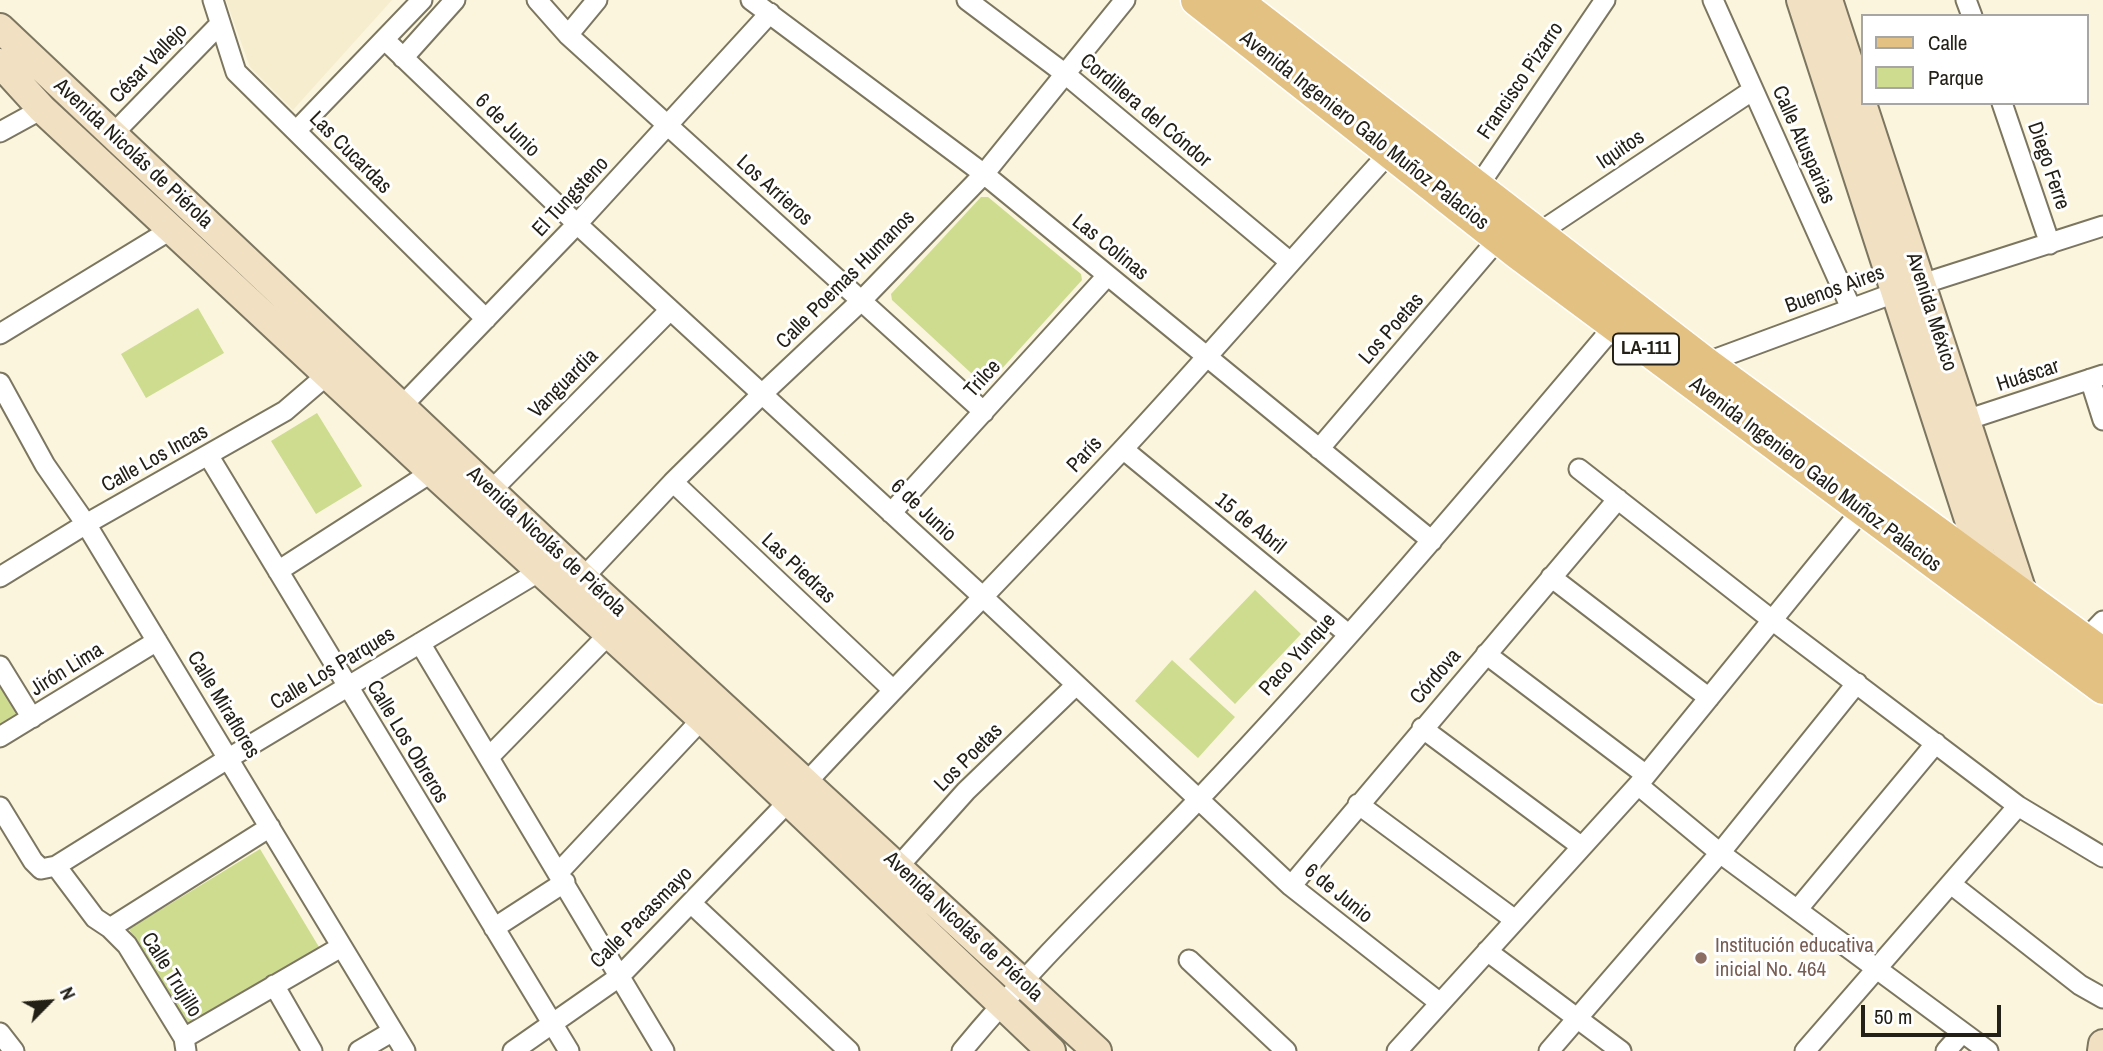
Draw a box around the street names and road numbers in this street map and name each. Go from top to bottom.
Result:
street label: Francisco Pizarro [1473,18,1569,144]
street label: César Vallejo [105,19,193,109]
street label: Avenida Ingeniero Galo Muñoz Palacios [1235,26,1493,236]
street label: Cordillera del Cóndor [1074,49,1216,173]
street label: Avenida Nicolás de Piérola [48,74,218,234]
street label: Calle Atusparias [1766,82,1840,208]
street label: 6 de Junio [469,89,545,163]
street label: Las Cucardas [304,107,396,199]
street label: Diego Ferre [2021,119,2075,213]
street label: Iquitos [1593,125,1649,175]
street label: Los Arrieros [731,150,817,232]
street label: El Tungsteno [528,152,614,242]
street label: Calle Poemas Humanos [771,205,921,355]
street label: Las Colinas [1067,210,1153,286]
street label: Avenida México [1900,250,1962,374]
street label: Buenos Aires [1782,260,1888,320]
street label: Los Poetas [1354,288,1430,370]
road number: LA-111 [1613,334,1679,364]
street label: Vanguardia [524,344,604,424]
street label: Huáscar [1994,354,2062,398]
street label: Trilce [959,355,1007,403]
street label: Avenida Ingeniero Galo Muñoz Palacios [1684,372,1946,578]
street label: Calle Los Incas [97,419,213,499]
street label: París [1062,432,1108,478]
street label: Avenida Nicolás de Piérola [461,462,631,622]
street label: 6 de Junio [885,474,961,548]
street label: 15 de Abril [1210,488,1290,560]
street label: Las Piedras [756,528,840,610]
street label: Paco Yunque [1254,608,1342,702]
street label: Calle Los Parques [266,622,400,716]
street label: Jirón Lima [26,638,108,702]
street label: Córdova [1405,644,1467,710]
street label: Calle Miraflores [181,647,265,763]
street label: Calle Los Obreros [360,676,454,808]
street label: Los Poetas [930,719,1008,797]
street label: Avenida Nicolás de Piérola [878,847,1048,1007]
street label: 6 de Junio [1299,859,1377,929]
street label: Calle Pacasmayo [586,862,698,974]
street label: Calle Trujillo [135,928,207,1022]

